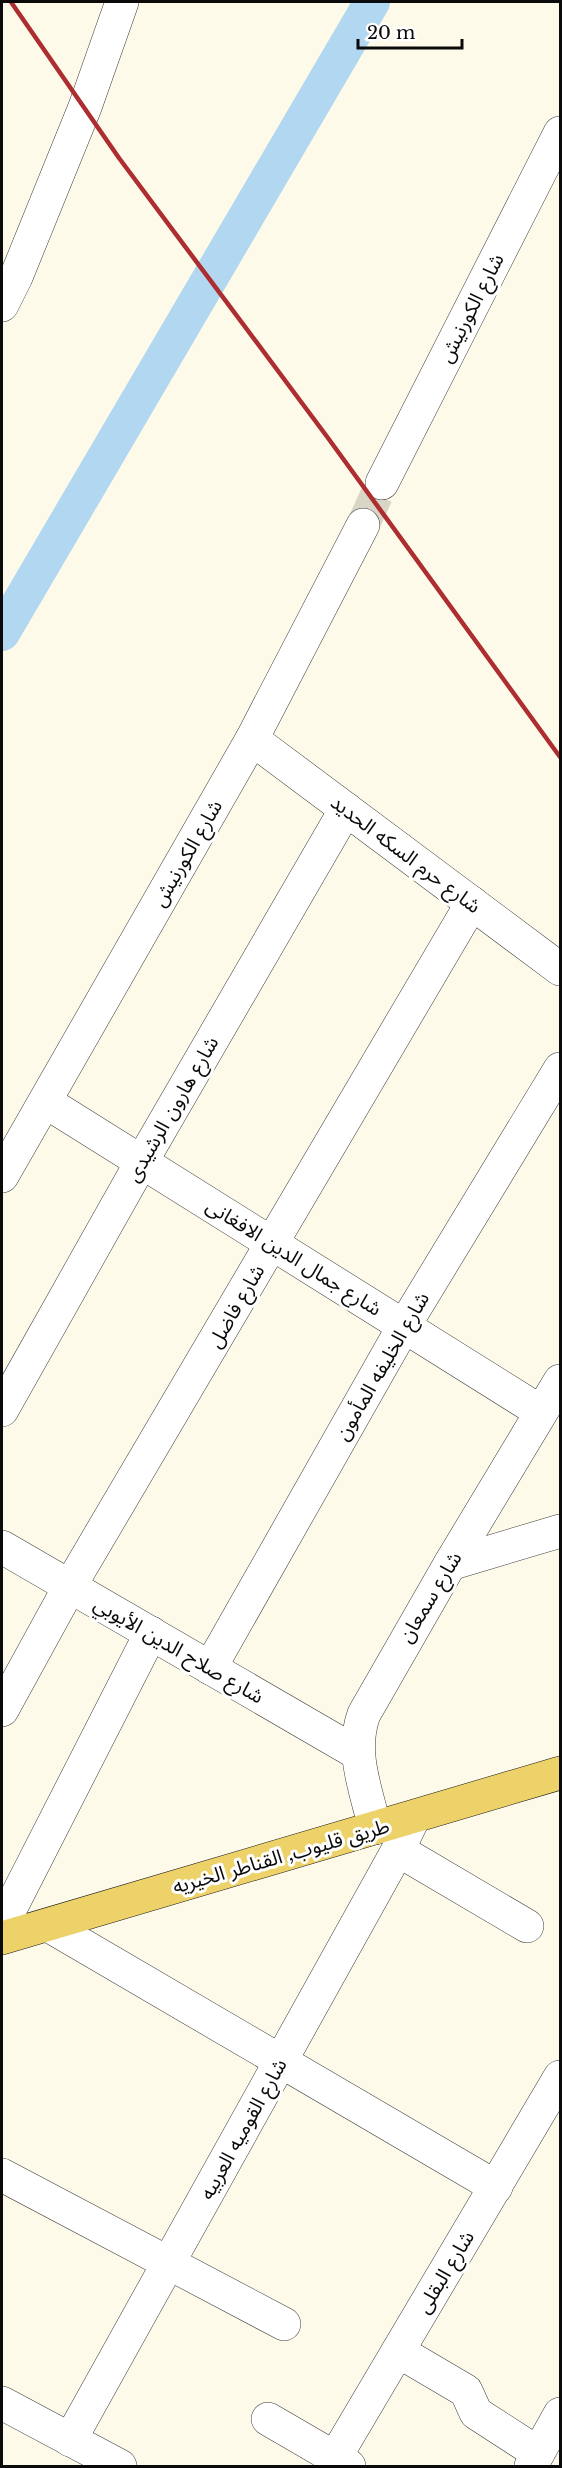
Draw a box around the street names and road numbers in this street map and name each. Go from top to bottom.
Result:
street label: شارع الكورنيش [433,249,511,368]
street label: شارع حرم السكه الحديد [324,790,486,921]
street label: شارع الكورنيش [147,795,230,912]
street label: شارع هارون الرشيدى [121,1032,226,1188]
street label: شارع جمال الدين الافغانى [200,1193,386,1323]
street label: شارع فاضل [203,1260,272,1353]
street label: شارع الخليفه المأمون [330,1288,437,1446]
street label: شارع سمعان [393,1547,469,1648]
street label: شارع صلاح الدين الأيوبي [88,1592,268,1712]
street label: طريق قليوب, القناطر الخيريه [170,1814,393,1899]
street label: شارع القوميه العربيه [194,2054,294,2205]
street label: شارع البقلى [411,2226,482,2319]

